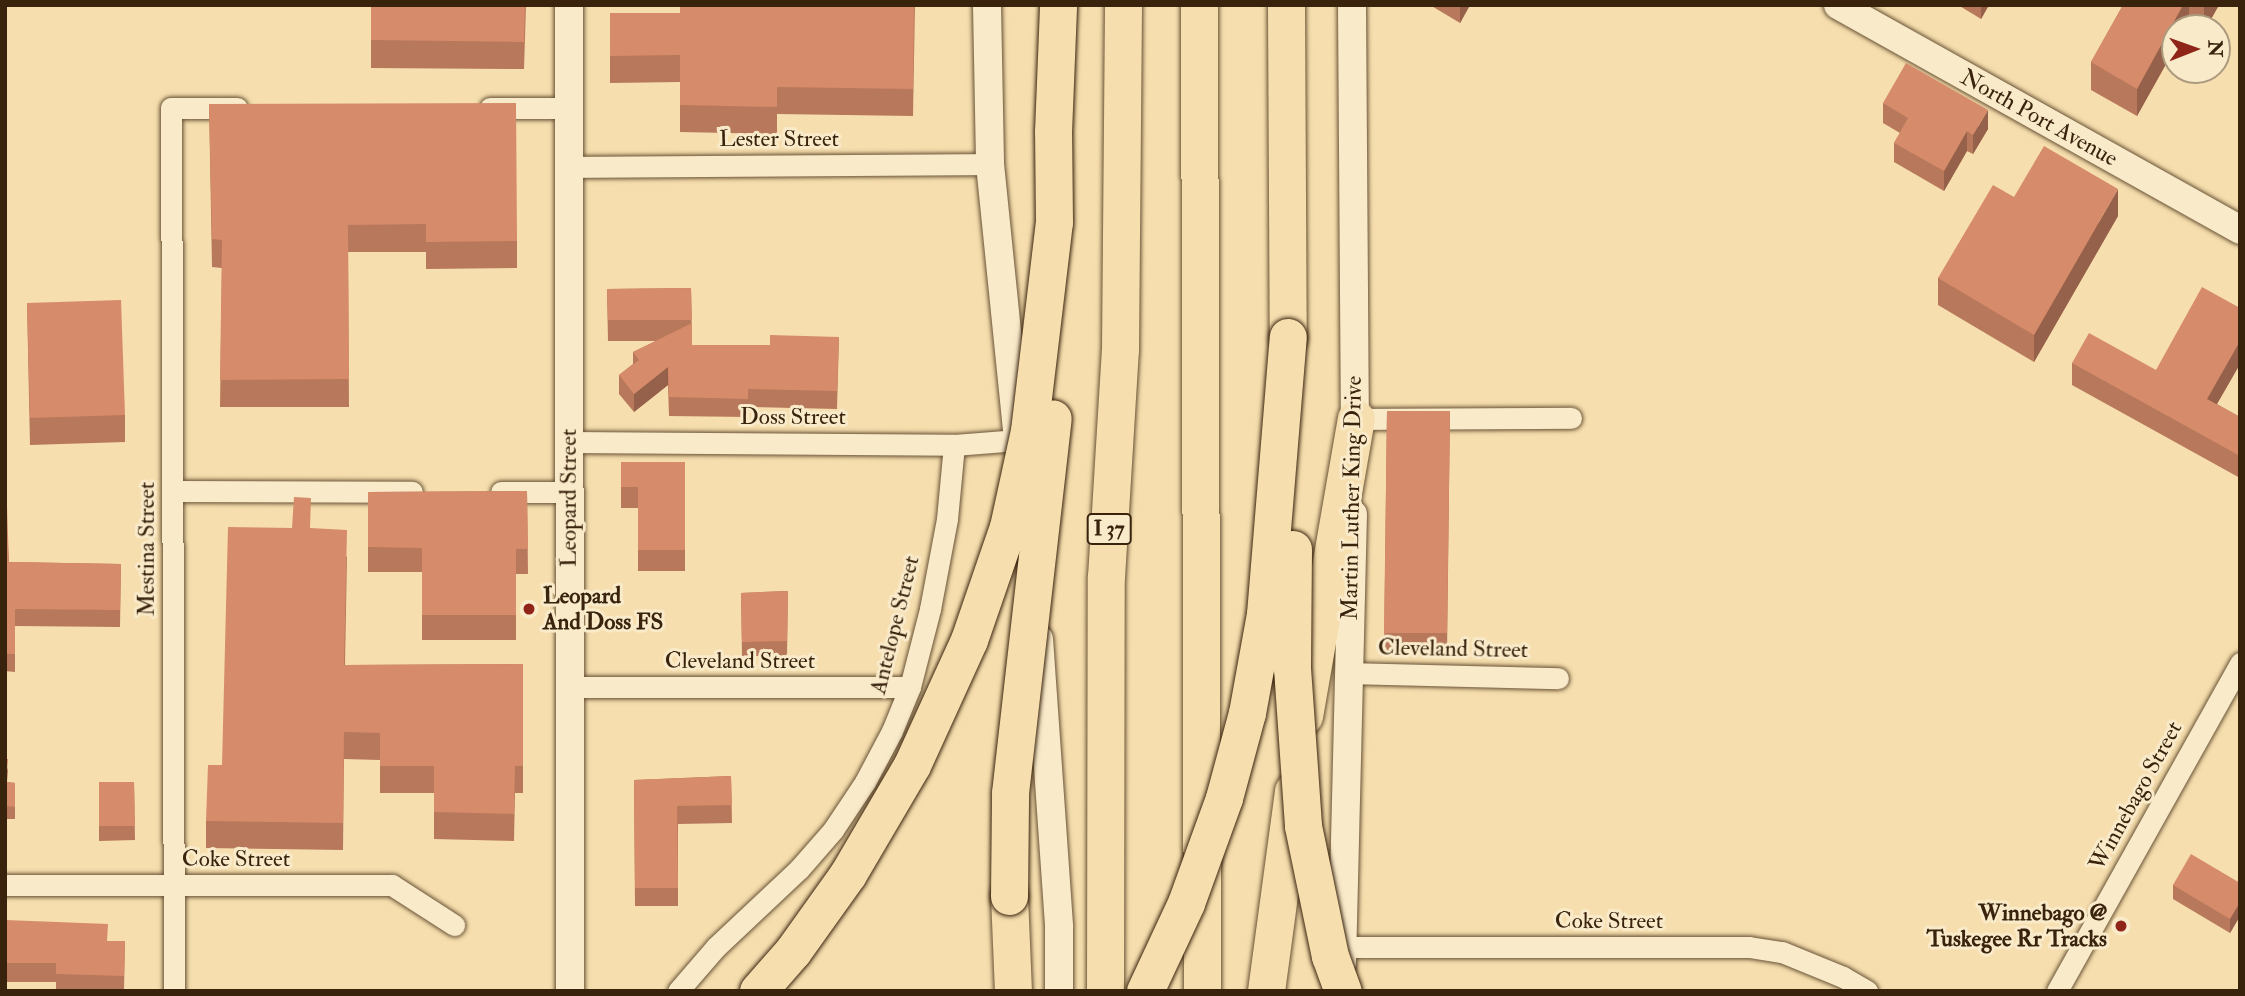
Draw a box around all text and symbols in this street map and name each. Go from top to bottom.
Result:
north arrow [2161,14,2231,84]
text: N [2203,40,2227,57]
street label: North Port Avenue [1956,63,2122,173]
street label: Lester Street [719,125,839,153]
street label: Martin Luther King Drive [1336,376,1368,620]
street label: Doss Street [740,403,846,431]
street label: Leopard Street [555,429,583,567]
street label: Mestina Street [133,482,161,616]
road number: I 37 [1086,512,1132,546]
street label: Antelope Street [864,553,926,697]
place label: Leopard And Doss FS [543,582,663,636]
marker: Leopard And Doss FS [521,601,537,617]
street label: Cleveland Street [1378,634,1528,664]
street label: Cleveland Street [665,647,815,675]
street label: Winnebago Street [2084,717,2188,875]
street label: Coke Street [182,845,290,873]
place label: Winnebago @ Tuskegee Rr Tracks [1926,899,2107,953]
street label: Coke Street [1555,907,1663,935]
marker: Winnebago @ Tuskegee Rr Tracks [2113,918,2129,934]

